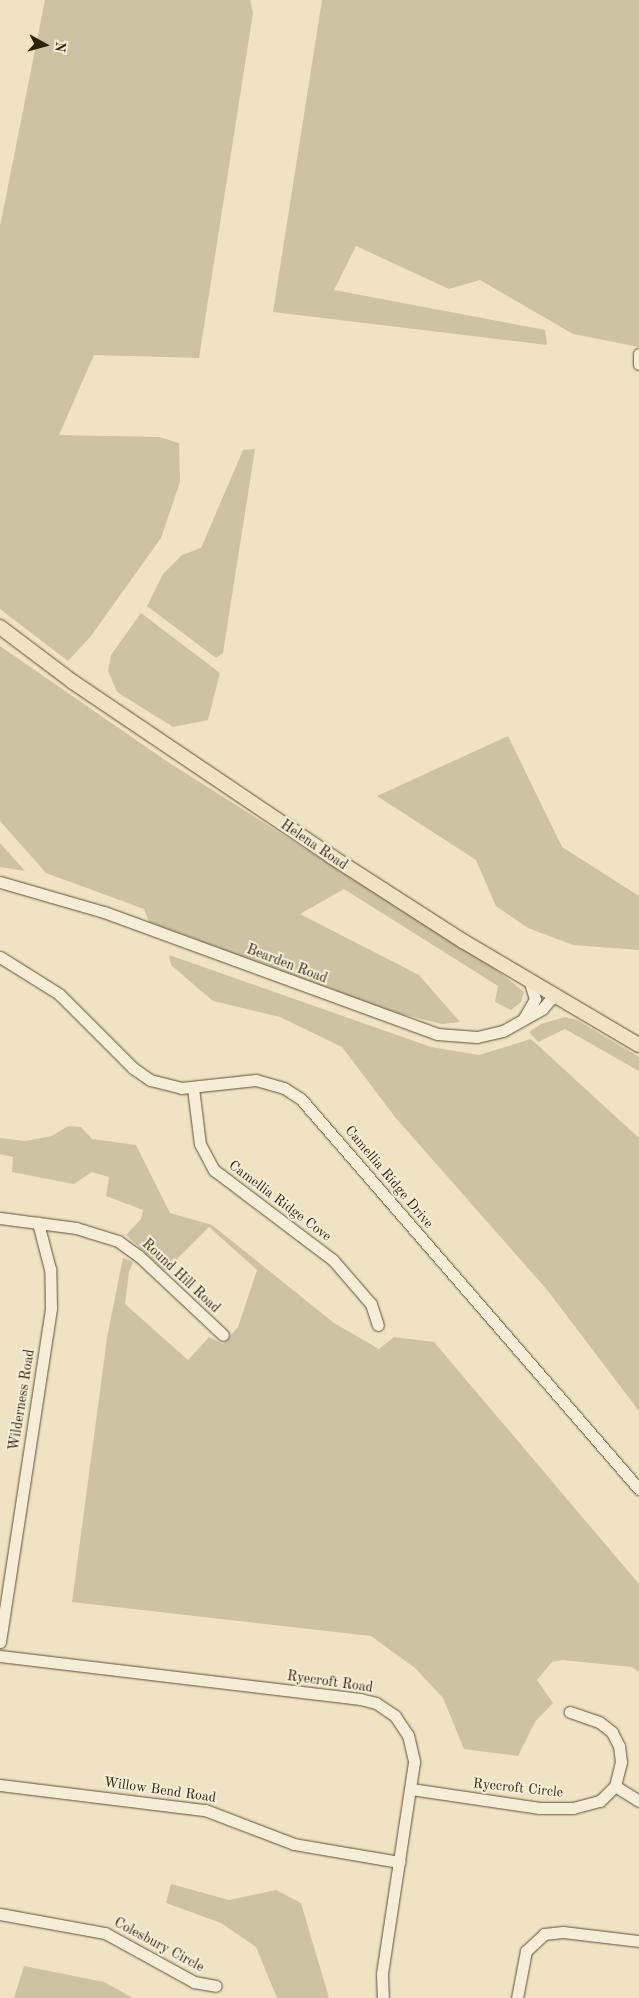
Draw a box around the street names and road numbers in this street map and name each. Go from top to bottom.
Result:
street label: Helena Road [277,816,351,874]
street label: Bearden Road [244,941,330,987]
street label: Camellia Ridge Drive [341,1122,437,1232]
street label: Camellia Ridge Cove [225,1157,335,1245]
street label: Round Hill Road [138,1236,224,1316]
street label: Wilderness Road [6,1348,38,1452]
street label: Ryecroft Road [286,1668,374,1696]
street label: Willow Bend Road [103,1774,217,1806]
street label: Ryecroft Circle [472,1775,564,1801]
street label: Colesbury Circle [111,1914,207,1976]

